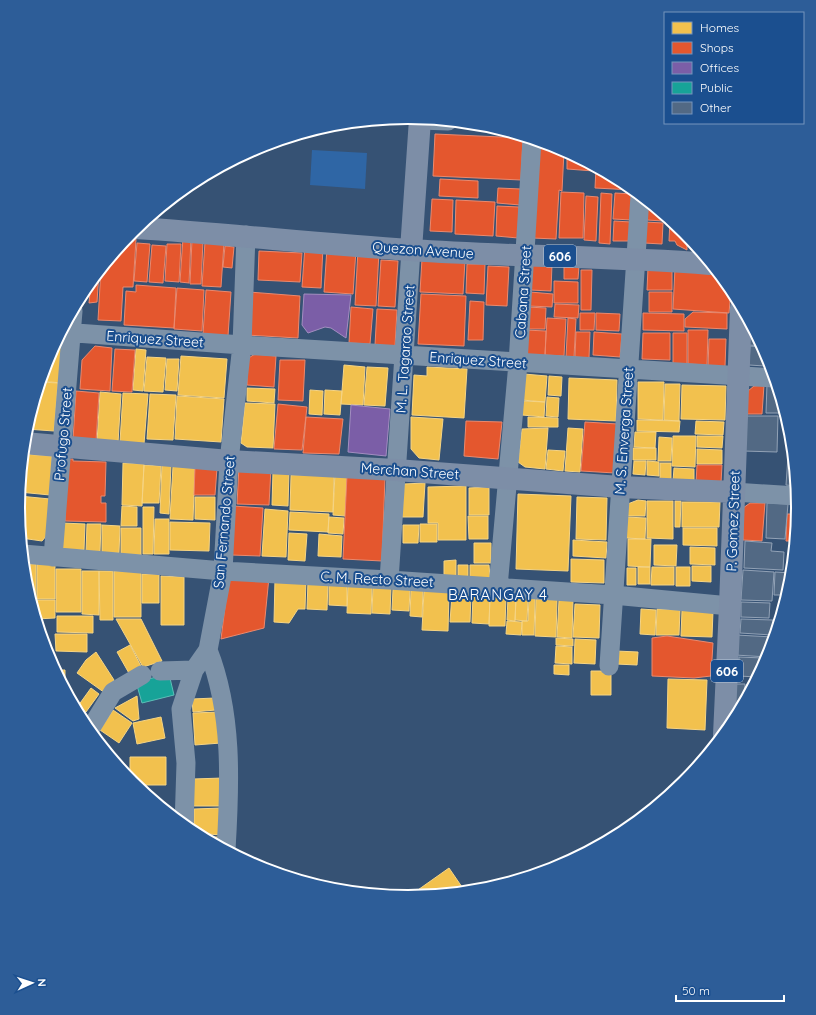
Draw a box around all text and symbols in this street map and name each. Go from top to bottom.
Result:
legend [664,12,804,124]
text: Homes [700,20,740,35]
text: Shops [700,40,734,55]
text: Offices [700,60,739,75]
text: Public [700,80,733,95]
text: Other [700,100,732,115]
street label: Quezon Avenue [372,237,474,263]
street label: Cabana Street [511,245,535,339]
road number: 606 [544,245,576,267]
street label: M. L. Tagarao Street [392,284,418,414]
street label: Enriquez Street [106,327,205,351]
street label: Enriquez Street [429,348,528,372]
street label: M. S. Enverga Street [611,366,637,495]
street label: Profugo Street [50,386,76,481]
street label: San Fernando Street [209,455,239,589]
street label: Merchan Street [360,459,460,483]
street label: P. Gomez Street [722,470,744,572]
street label: C. M. Recto Street [320,567,434,591]
district label: BARANGAY 4 [448,585,548,604]
road number: 606 [711,660,743,682]
north arrow [12,963,52,1003]
scale bar [676,977,784,1003]
text: N [35,978,49,987]
text: 50 m [682,983,710,998]

